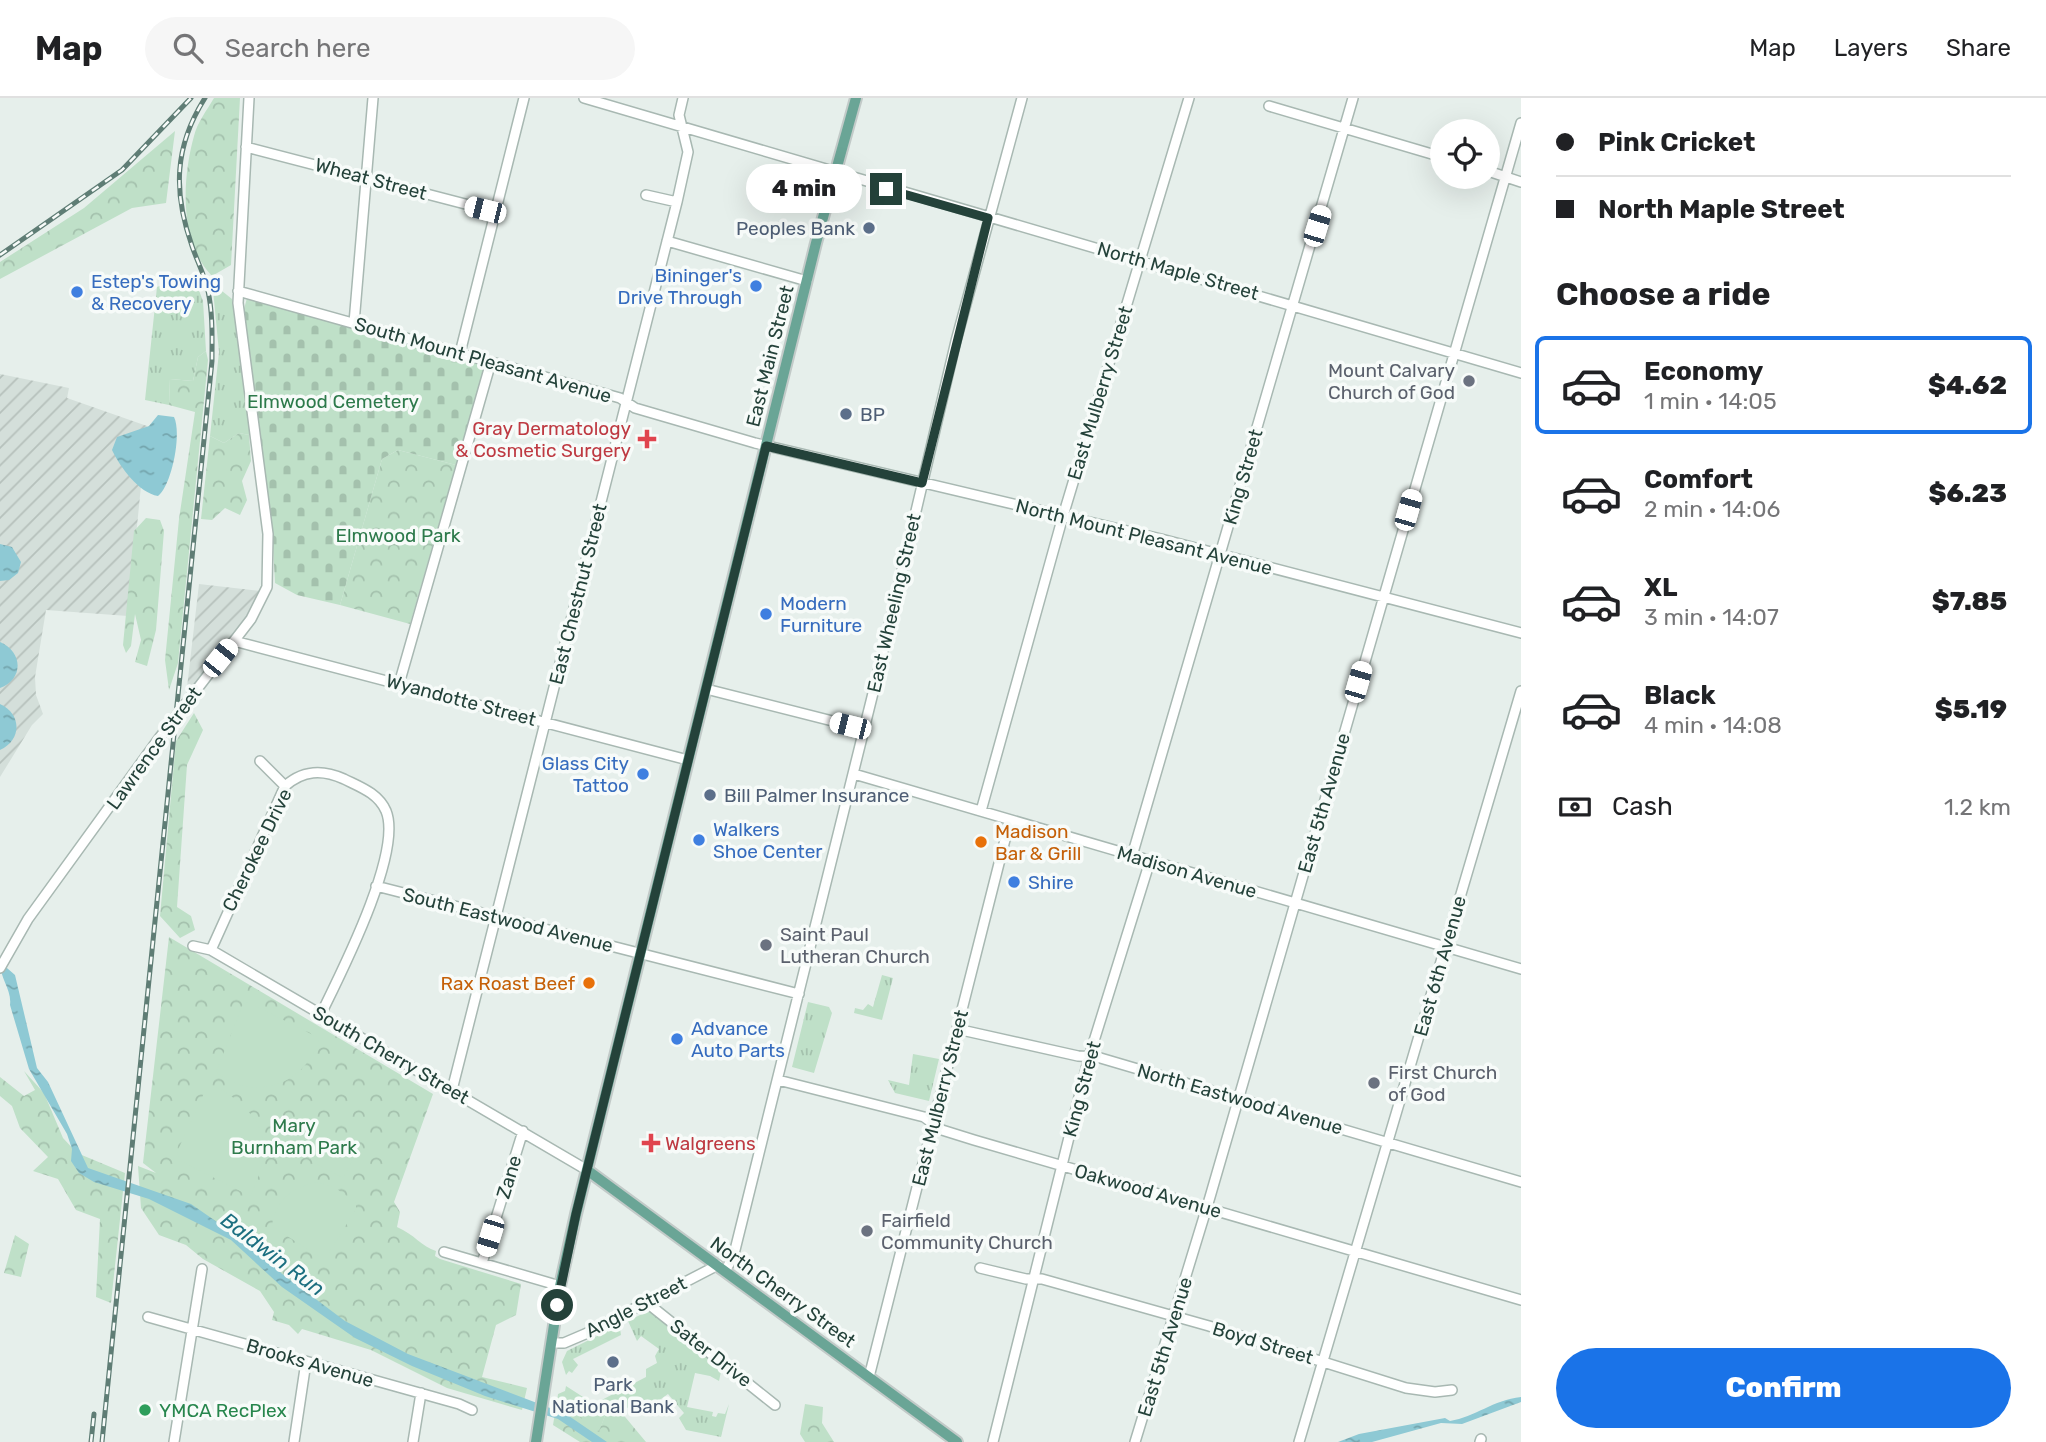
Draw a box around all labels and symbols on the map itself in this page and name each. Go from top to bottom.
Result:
street label: Wheat Street [313,153,430,205]
callout: 4 min [746,164,862,214]
route end [870,173,902,205]
car [463,195,508,225]
car [1301,203,1334,249]
place label: Peoples Bank [736,217,855,240]
marker: Peoples Bank [861,220,877,236]
street label: North Maple Street [1095,237,1262,305]
place label: Bininger's Drive Through [618,264,742,309]
place label: Estep's Towing & Recovery [91,270,221,315]
marker: Bininger's Drive Through [748,278,764,294]
street label: East Main Street [741,282,799,429]
marker: Estep's Towing & Recovery [69,284,85,300]
street label: East Mulberry Street [1063,303,1138,483]
street label: South Mount Pleasant Avenue [352,312,614,408]
place label: Mount Calvary Church of God [1328,359,1455,404]
marker: Mount Calvary Church of God [1461,373,1477,389]
park label: Elmwood Cemetery [247,390,419,413]
place label: BP [860,403,885,426]
marker: BP [838,406,854,422]
place label: Gray Dermatology & Cosmetic Surgery [455,417,631,462]
street label: King Street [1218,426,1268,527]
marker: Gray Dermatology & Cosmetic Surgery [637,429,657,449]
car [1393,487,1424,533]
street label: North Mount Pleasant Avenue [1013,494,1275,580]
street label: East Chestnut Street [544,501,612,687]
street label: East Wheeling Street [862,511,926,695]
park label: Elmwood Park [335,524,461,547]
place label: Modern Furniture [780,592,862,637]
marker: Modern Furniture [758,606,774,622]
car [199,635,242,681]
car [1343,659,1374,705]
street label: Wyandotte Street [383,669,539,731]
street label: Lawrence Street [102,682,207,814]
car [828,711,873,741]
street label: East 5th Avenue [1293,730,1355,876]
place label: Glass City Tattoo [542,752,629,797]
marker: Glass City Tattoo [635,766,651,782]
place label: Bill Palmer Insurance [724,784,909,807]
street label: Cherokee Drive [217,785,297,915]
marker: Bill Palmer Insurance [702,787,718,803]
place label: Walkers Shoe Center [713,818,823,863]
place label: Madison Bar & Grill [995,820,1081,865]
marker: Walkers Shoe Center [691,832,707,848]
marker: Madison Bar & Grill [973,834,989,850]
street label: Madison Avenue [1114,841,1260,903]
place label: Shire [1028,871,1074,894]
marker: Shire [1006,874,1022,890]
street label: South Eastwood Avenue [401,883,615,957]
street label: East 6th Avenue [1409,893,1471,1039]
place label: Saint Paul Lutheran Church [780,923,930,968]
marker: Saint Paul Lutheran Church [758,937,774,953]
place label: Rax Roast Beef [440,972,576,995]
marker: Rax Roast Beef [581,975,597,991]
street label: South Cherry Street [309,1001,474,1109]
street label: East Mulberry Street [907,1007,973,1189]
place label: Advance Auto Parts [691,1017,785,1062]
marker: Advance Auto Parts [669,1031,685,1047]
street label: King Street [1058,1038,1106,1140]
street label: North Eastwood Avenue [1135,1059,1345,1139]
place label: First Church of God [1388,1061,1497,1106]
marker: First Church of God [1366,1075,1382,1091]
park label: Mary Burnham Park [231,1114,357,1159]
place label: Walgreens [665,1132,756,1155]
marker: Walgreens [643,1135,659,1151]
street label: Zane [492,1153,526,1201]
street label: Oakwood Avenue [1072,1159,1224,1223]
water label: Baldwin Run [216,1207,330,1301]
place label: Fairfield Community Church [881,1209,1053,1254]
car [474,1213,507,1259]
marker: Fairfield Community Church [859,1223,875,1239]
street label: North Cherry Street [706,1232,861,1353]
street label: Angle Street [582,1271,691,1342]
street label: East 5th Avenue [1133,1274,1197,1420]
route start [541,1289,573,1321]
street label: Sater Drive [666,1314,756,1392]
street label: Boyd Street [1210,1317,1317,1369]
street label: Brooks Avenue [244,1334,376,1392]
marker: Park National Bank [605,1354,621,1370]
place label: Park National Bank [552,1373,674,1418]
place label: YMCA RecPlex [159,1399,287,1422]
marker: YMCA RecPlex [137,1402,153,1418]

